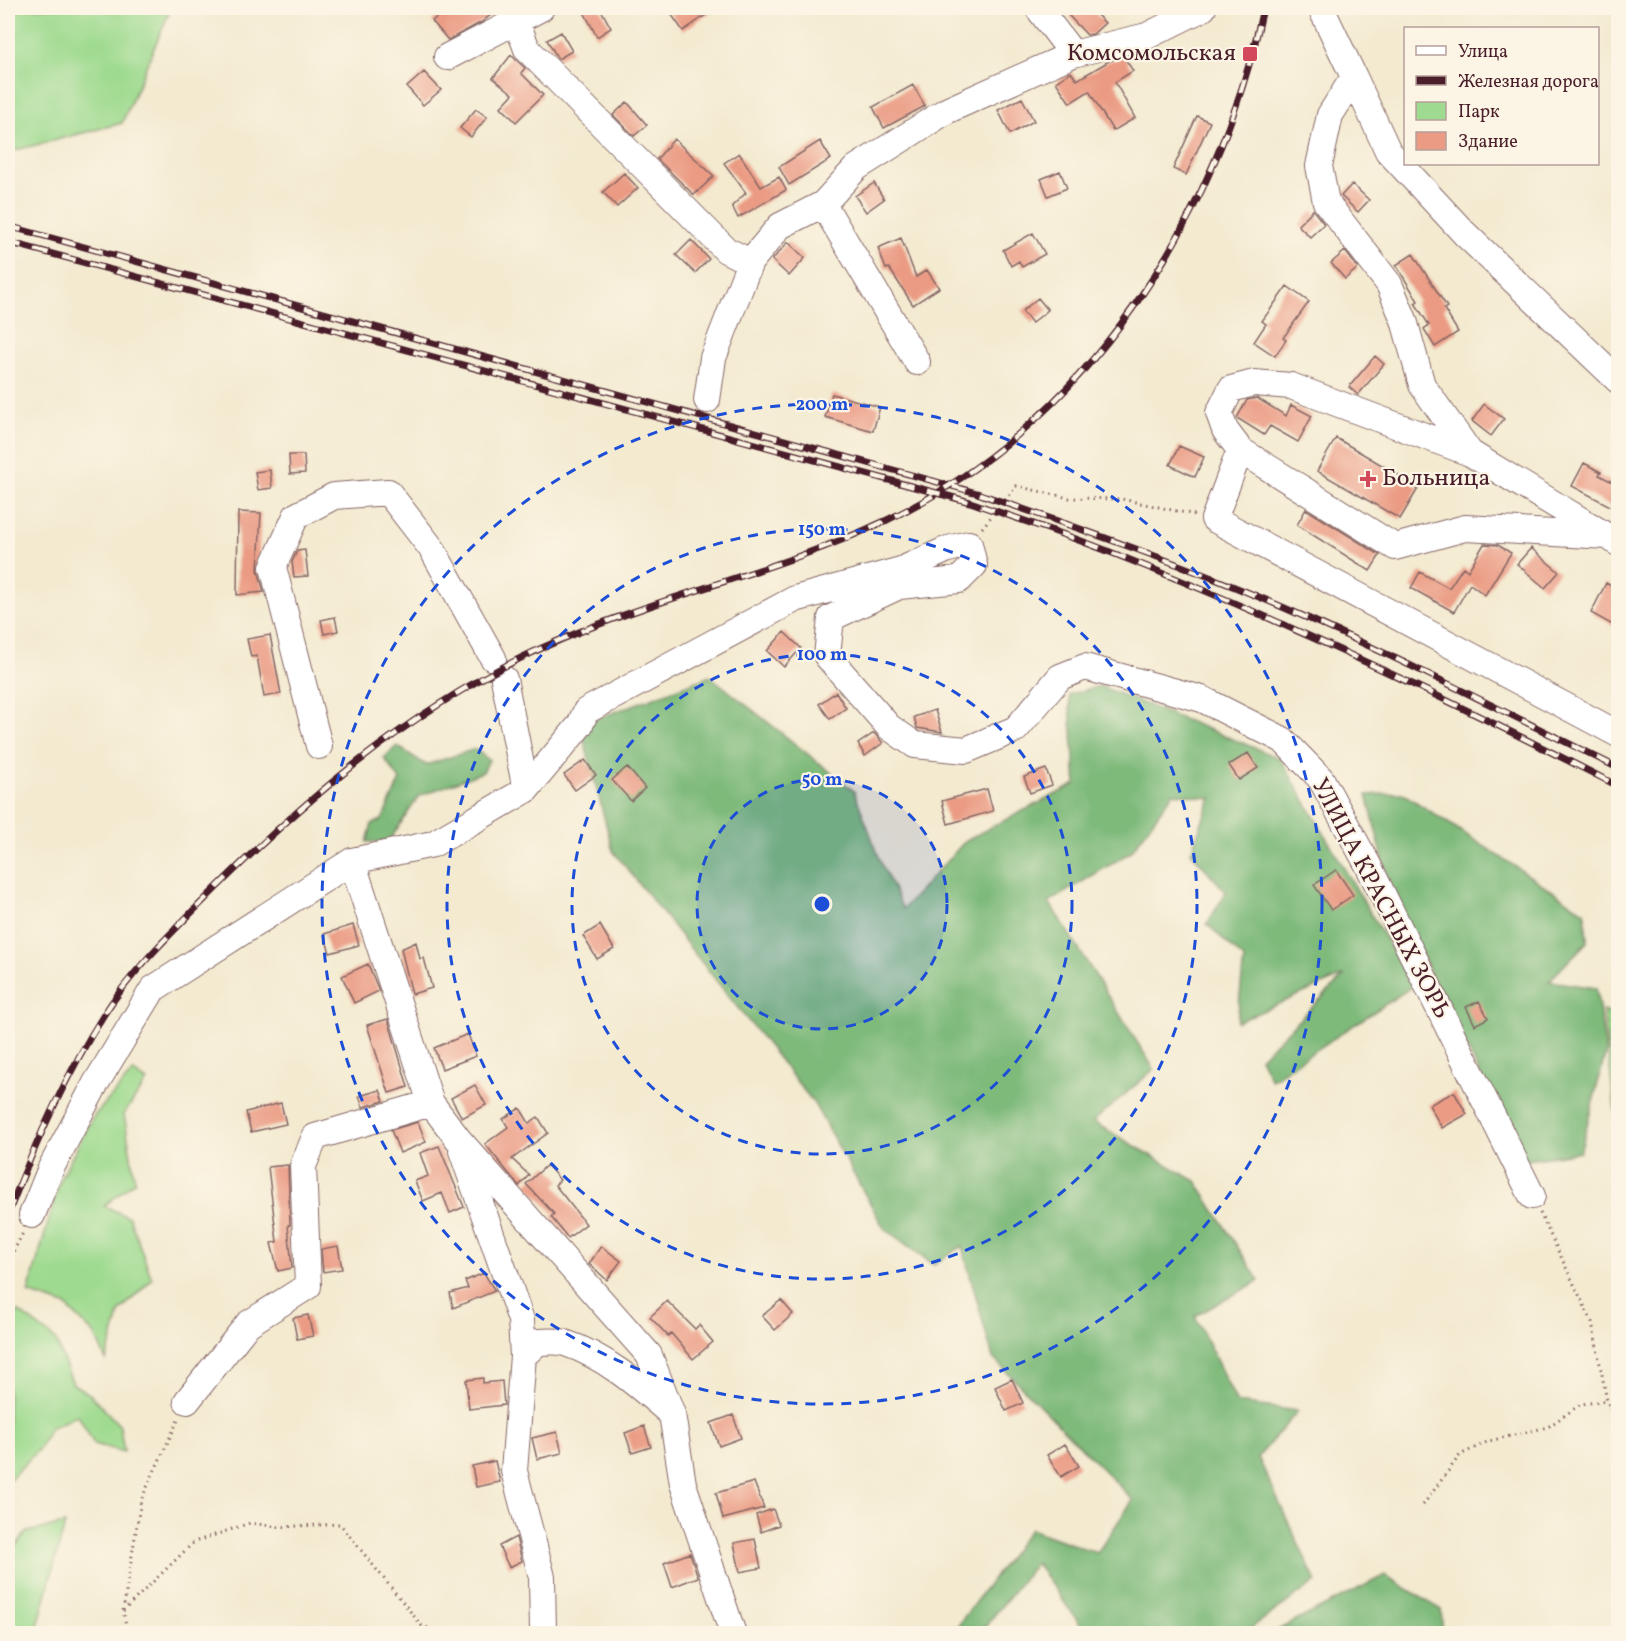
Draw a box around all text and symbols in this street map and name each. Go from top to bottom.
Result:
legend [1404,27,1599,165]
place label: Комсомольская [1067,37,1236,71]
text: Улица [1458,40,1508,65]
marker: Комсомольская [1241,45,1259,63]
text: Железная дорога [1458,70,1599,95]
text: Парк [1458,100,1500,125]
text: Здание [1458,130,1518,155]
text: 200 m [796,393,848,418]
place label: Больница [1382,462,1490,496]
marker: Больница [1359,470,1377,488]
text: 150 m [798,518,846,543]
text: 100 m [797,643,847,668]
text: 50 m [802,768,842,793]
street label: УЛИЦА КРАСНЫХ ЗОРЬ [1302,773,1458,1025]
centre of rings [812,894,832,914]

